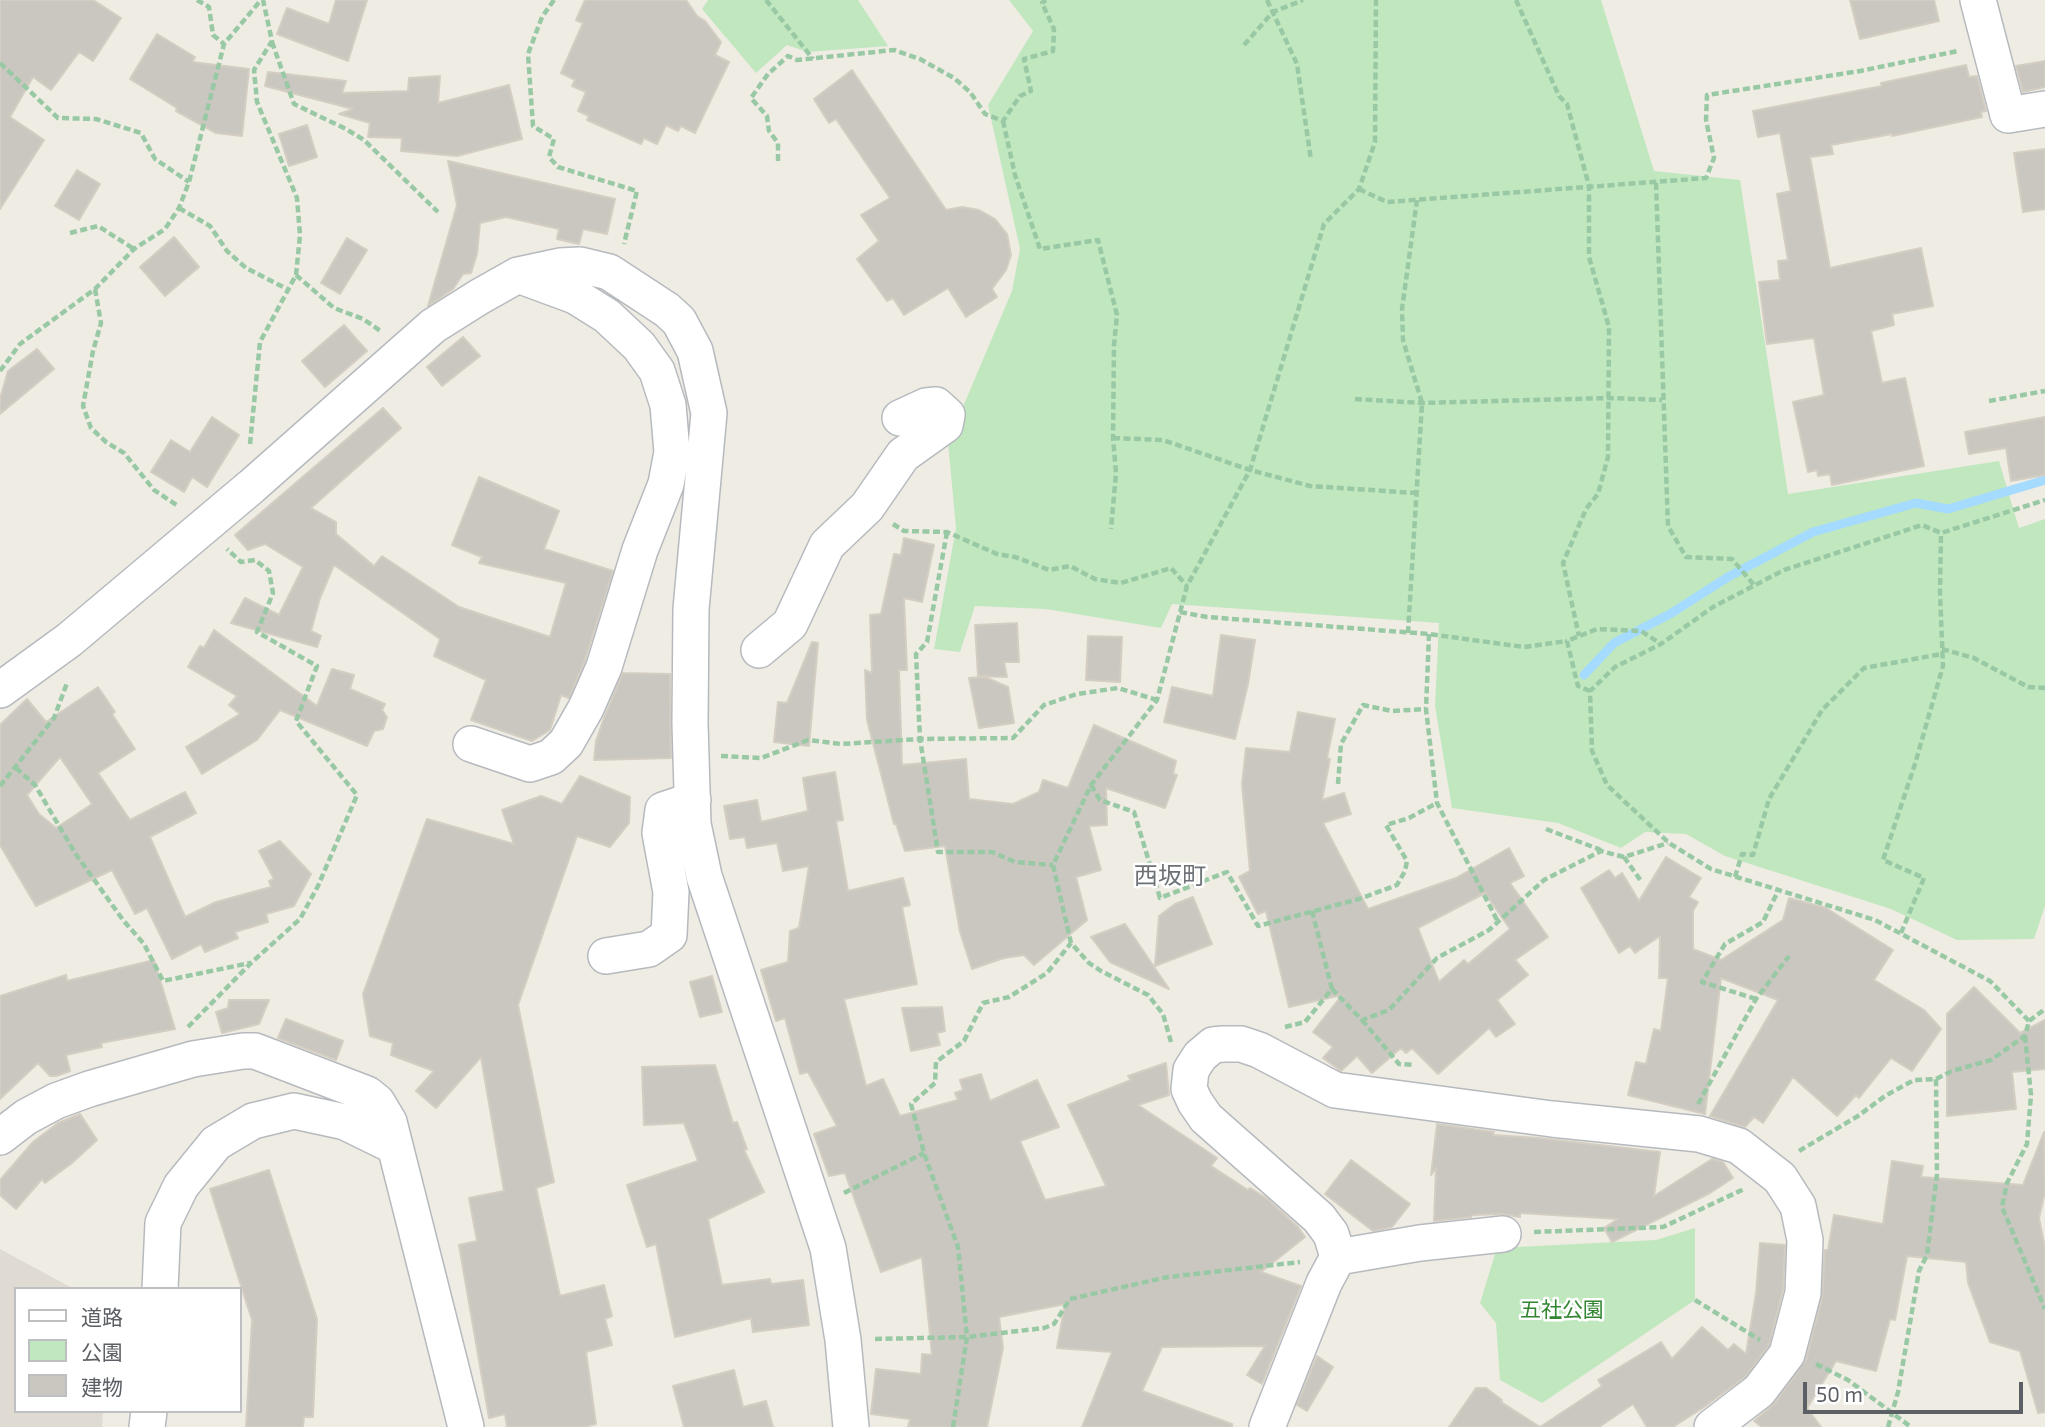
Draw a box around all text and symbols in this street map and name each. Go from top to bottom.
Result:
district label: 西坂町 [1134,862,1206,890]
legend [14,1287,242,1413]
park label: 五社公園 [1520,1297,1604,1323]
text: 道路 [81,1304,123,1329]
text: 公園 [81,1339,123,1364]
scale bar [1807,1368,2028,1412]
text: 建物 [81,1374,123,1399]
text: 50 m [1816,1381,1863,1406]

